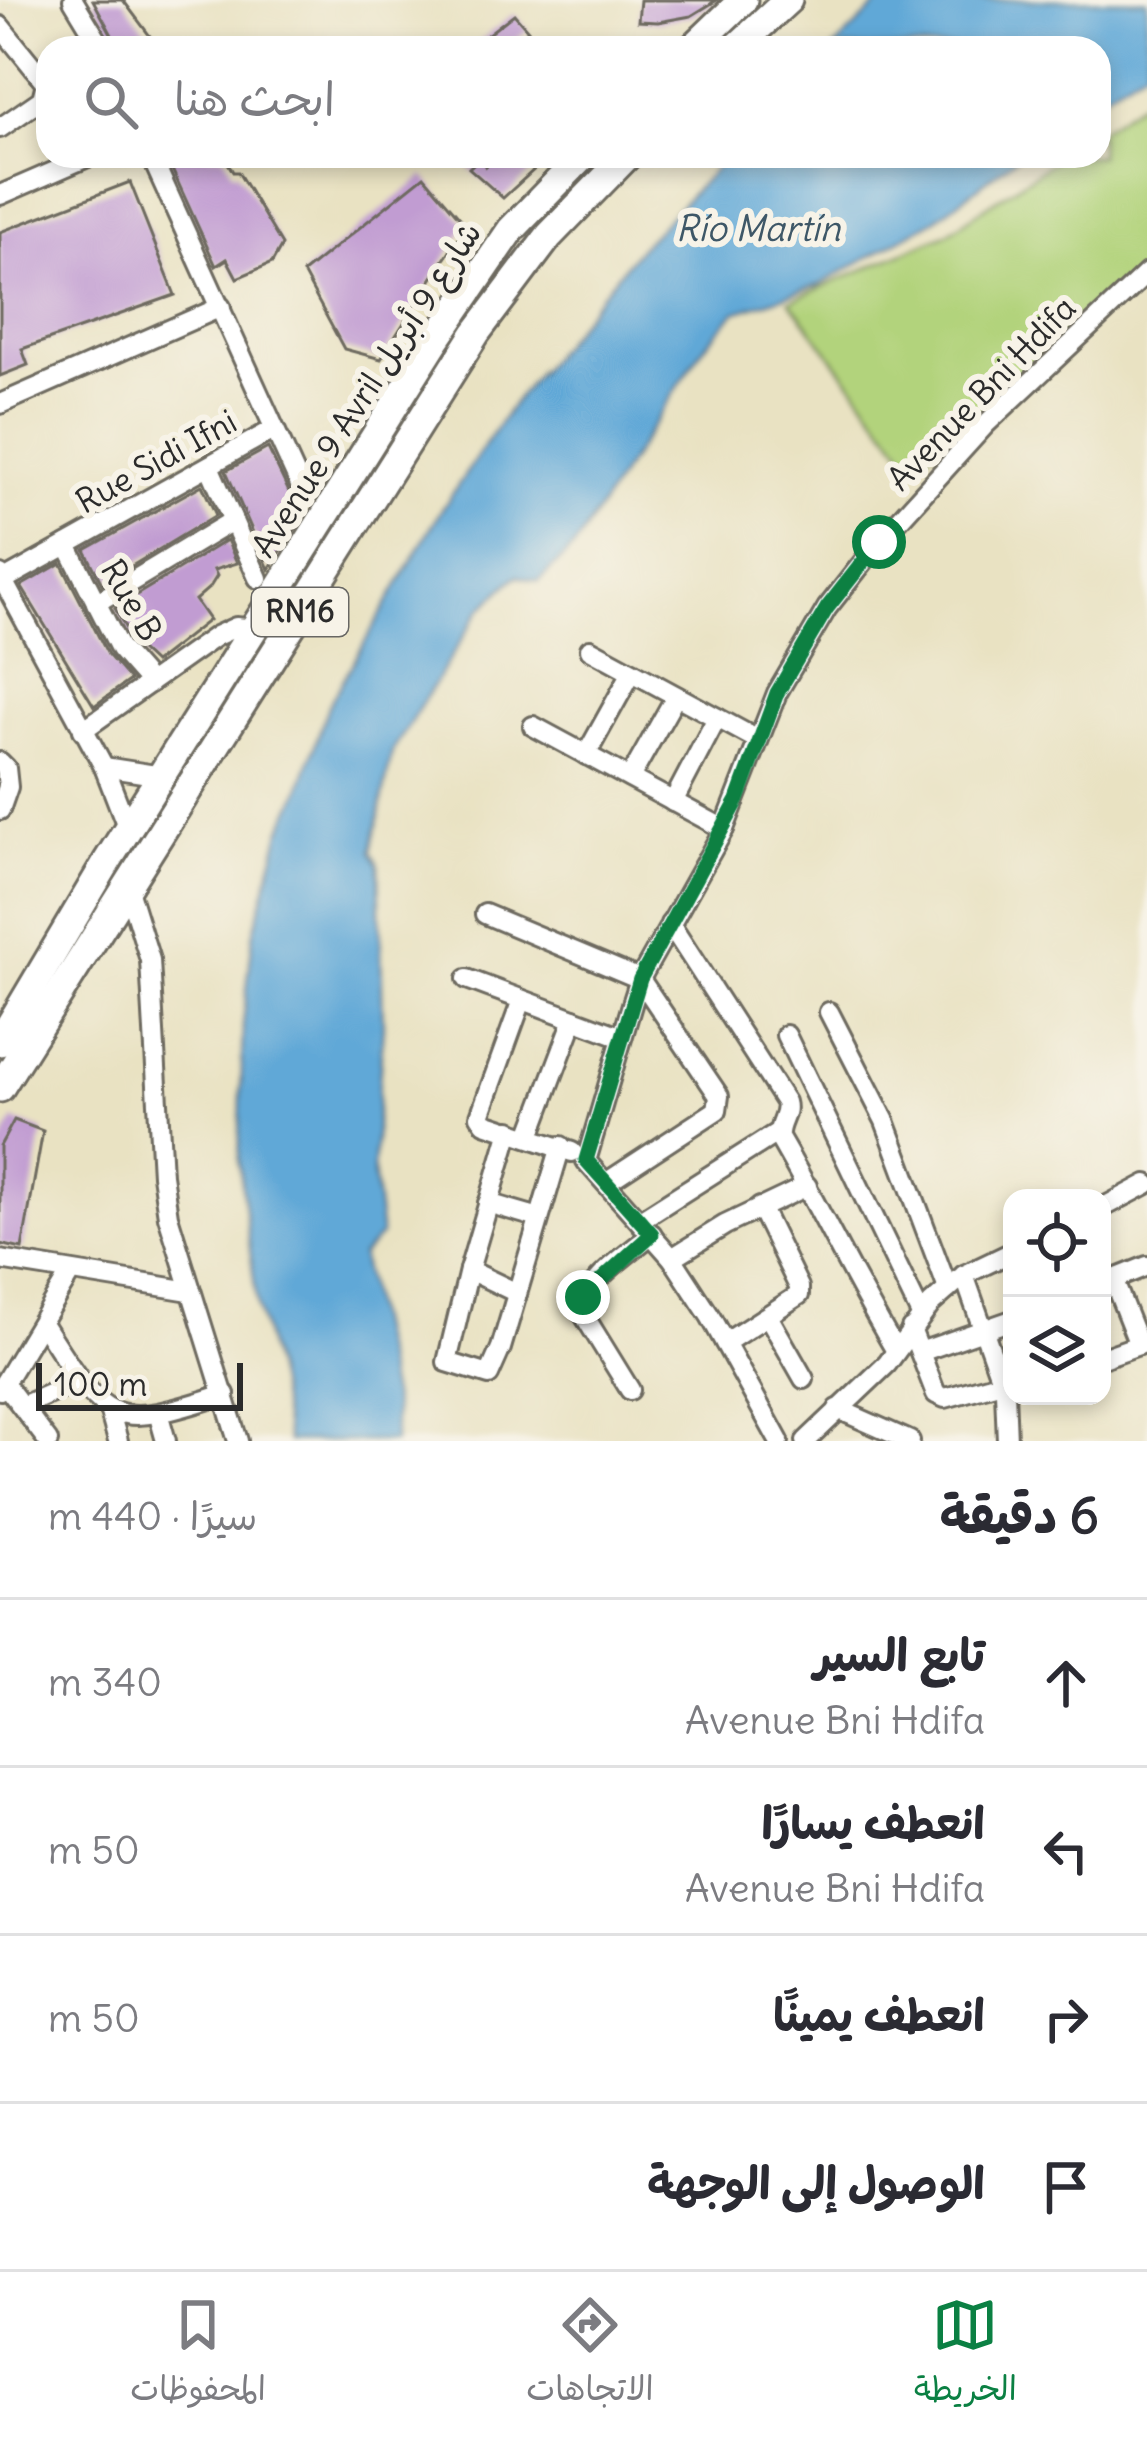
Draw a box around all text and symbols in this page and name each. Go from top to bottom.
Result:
search box [36,36,1111,168]
icon: search [78,69,144,135]
text: ابحث هنا [174,71,335,127]
water label: Río Martín [676,206,842,251]
street label: Avenue 9 Avril شارع 9 أبريل [242,213,493,566]
street label: Avenue Bni Hdifa [878,287,1084,499]
street label: Rue Sidi Ifni [68,400,244,522]
route start [852,515,906,569]
street label: Rue B [92,552,172,648]
road number: RN16 [252,588,348,636]
map controls [1003,1189,1111,1405]
button: locate [1003,1189,1111,1297]
route end [556,1270,610,1324]
button: layers [1003,1297,1111,1405]
scale bar [36,1357,243,1410]
text: 100 m [54,1363,147,1405]
text: 6 دقيقة [940,1483,1099,1547]
text: سيرًا · 440 m [48,1492,257,1541]
text: تابع السير [814,1627,985,1683]
icon: ahead [1033,1650,1099,1716]
text: 340 m [48,1658,162,1707]
text: Avenue Bni Hdifa [685,1696,985,1745]
text: انعطف يسارًا [762,1795,985,1851]
icon: left [1033,1818,1099,1884]
text: 50 m [48,1826,140,1875]
text: Avenue Bni Hdifa [685,1864,985,1913]
icon: right [1033,1986,1099,2052]
text: انعطف يمينًا [773,1987,985,2043]
text: 50 m [48,1994,140,2043]
icon: arrive [1033,2154,1099,2220]
text: الوصول إلى الوجهة [647,2155,985,2211]
tab: المحفوظات [130,2292,266,2418]
tab: الاتجاهات [526,2292,654,2418]
tab: الخريطة [914,2292,1017,2418]

